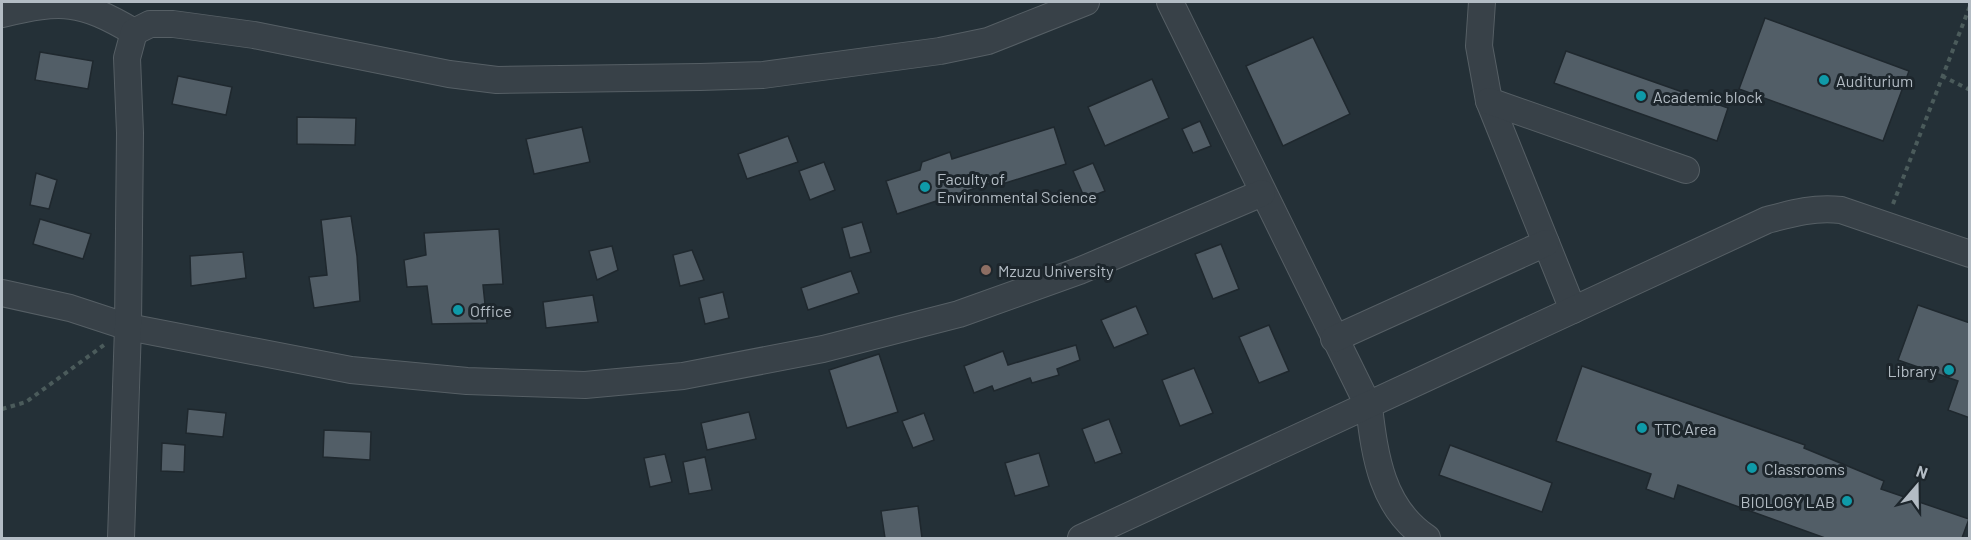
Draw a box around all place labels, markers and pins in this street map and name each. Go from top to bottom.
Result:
place label: Auditurium [1836,71,1913,90]
marker: Auditurium [1817,73,1831,87]
place label: Academic block [1653,87,1763,106]
marker: Academic block [1634,89,1648,103]
place label: Faculty of Environmental Science [937,169,1097,206]
marker: Faculty of Environmental Science [918,180,932,194]
place label: Mzuzu University [998,261,1114,280]
marker: Mzuzu University [979,263,993,277]
place label: Office [470,301,512,320]
marker: Office [451,303,465,317]
place label: Library [1887,361,1938,380]
marker: Library [1942,363,1956,377]
place label: TTC Area [1654,419,1716,438]
marker: TTC Area [1635,421,1649,435]
place label: Classrooms [1764,459,1845,478]
marker: Classrooms [1745,461,1759,475]
place label: BIOLOGY LAB [1740,492,1835,511]
marker: BIOLOGY LAB [1840,494,1854,508]

